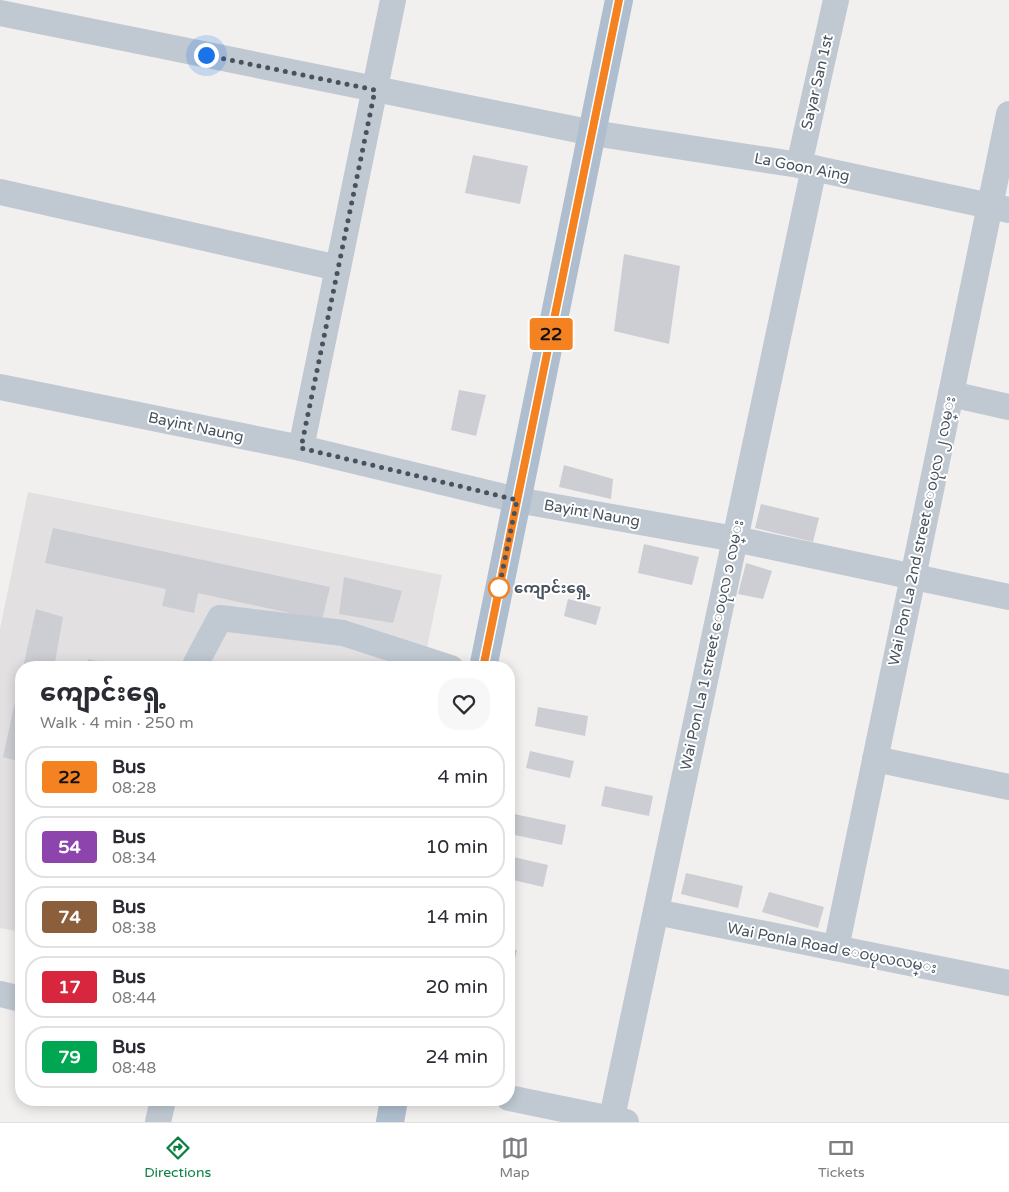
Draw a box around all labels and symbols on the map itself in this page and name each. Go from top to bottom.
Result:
street label: Sayar San 1st [797,33,837,131]
your location [194,43,219,68]
street label: La Goon Aing [753,149,851,185]
line badge: 22 [528,318,574,350]
street label: Wai Pon La 2nd street ေဝပုလ ၂ လမ္း [885,395,962,668]
street label: Bayint Naung [147,408,245,446]
street label: Bayint Naung [543,496,641,530]
street label: Wai Pon La 1 street ေဝပုလ ၁ လမ္း [677,518,750,772]
marker: ကျောင်းရှေ့ [488,577,510,599]
place label: ကျောင်းရှေ့ [514,578,591,600]
street label: Wai Ponla Road ေဝပုလလမ္း [725,919,938,980]

